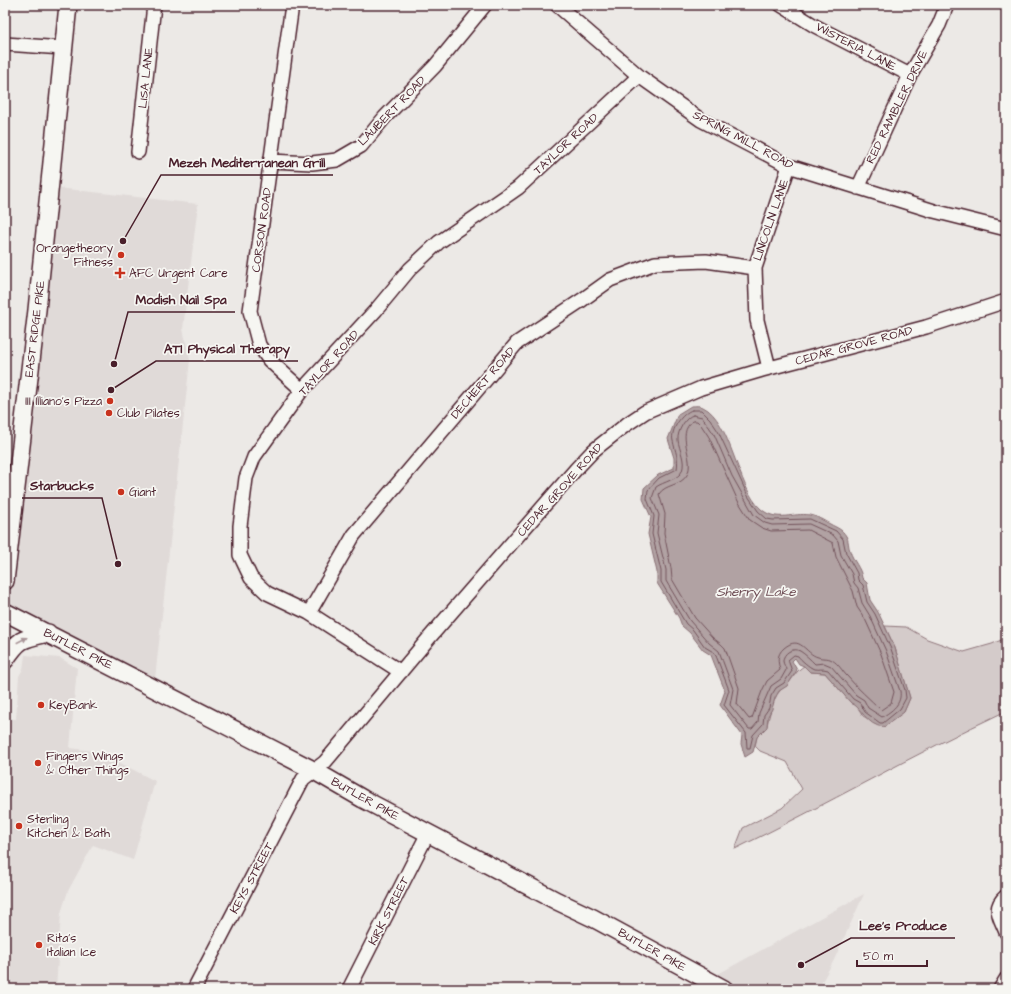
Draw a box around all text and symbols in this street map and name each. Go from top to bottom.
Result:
street label: WISTERIA LANE [813,19,899,75]
street label: LISA LANE [134,47,158,109]
street label: RED RAMBLER DRIVE [862,47,932,167]
street label: LAUBERT ROAD [354,72,430,150]
street label: SPRING MILL ROAD [690,106,796,174]
street label: TAYLOR ROAD [530,109,602,179]
callout: Mezeh Mediterranean Grill [161,150,333,175]
text: Mezeh Mediterranean Grill [169,154,325,172]
street label: LINCOLN LANE [749,177,793,263]
street label: CORSON ROAD [248,186,276,273]
place label: Orangetheory Fitness [36,240,113,271]
marker: Orangetheory Fitness [116,250,126,260]
place label: AFC Urgent Care [129,265,228,283]
marker: AFC Urgent Care [114,267,126,279]
street label: EAST RIDGE PIKE [21,280,49,378]
callout: Modish Nail Spa [128,287,235,312]
text: Modish Nail Spa [135,291,227,310]
street label: CEDAR GROVE ROAD [793,322,915,370]
street label: TAYLOR ROAD [295,326,363,400]
callout: ATI Physical Therapy [156,336,298,361]
text: ATI Physical Therapy [164,340,291,359]
street label: DECHERT ROAD [447,343,519,423]
place label: III Illiano's Pizza [25,393,102,410]
marker: III Illiano's Pizza [105,396,115,406]
place label: Club Pilates [117,405,180,422]
marker: Club Pilates [104,408,114,418]
street label: CEDAR GROVE ROAD [513,439,607,541]
callout: Starbucks [22,473,102,498]
text: Starbucks [29,477,94,495]
place label: Giant [129,484,156,501]
marker: Giant [116,487,126,497]
water label: Sherry Lake [716,583,797,602]
street label: BUTLER PIKE [41,624,115,674]
one-way arrow [16,637,28,643]
place label: KeyBank [49,697,98,715]
marker: KeyBank [36,700,46,710]
place label: Fingers Wings & Other Things [46,748,129,780]
marker: Fingers Wings & Other Things [33,758,43,768]
street label: BUTLER PIKE [328,773,402,825]
place label: Sterling Kitchen & Bath [27,811,110,842]
marker: Sterling Kitchen & Bath [14,821,24,831]
street label: KEYS STREET [226,839,278,917]
street label: KIRK STREET [364,873,414,948]
callout: Lee's Produce [851,913,955,938]
text: Lee's Produce [859,917,947,935]
street label: BUTLER PIKE [615,924,689,976]
place label: Rita's Italian Ice [47,930,97,961]
marker: Rita's Italian Ice [34,940,44,950]
scale bar [857,942,927,968]
text: 50 m [863,948,894,965]

